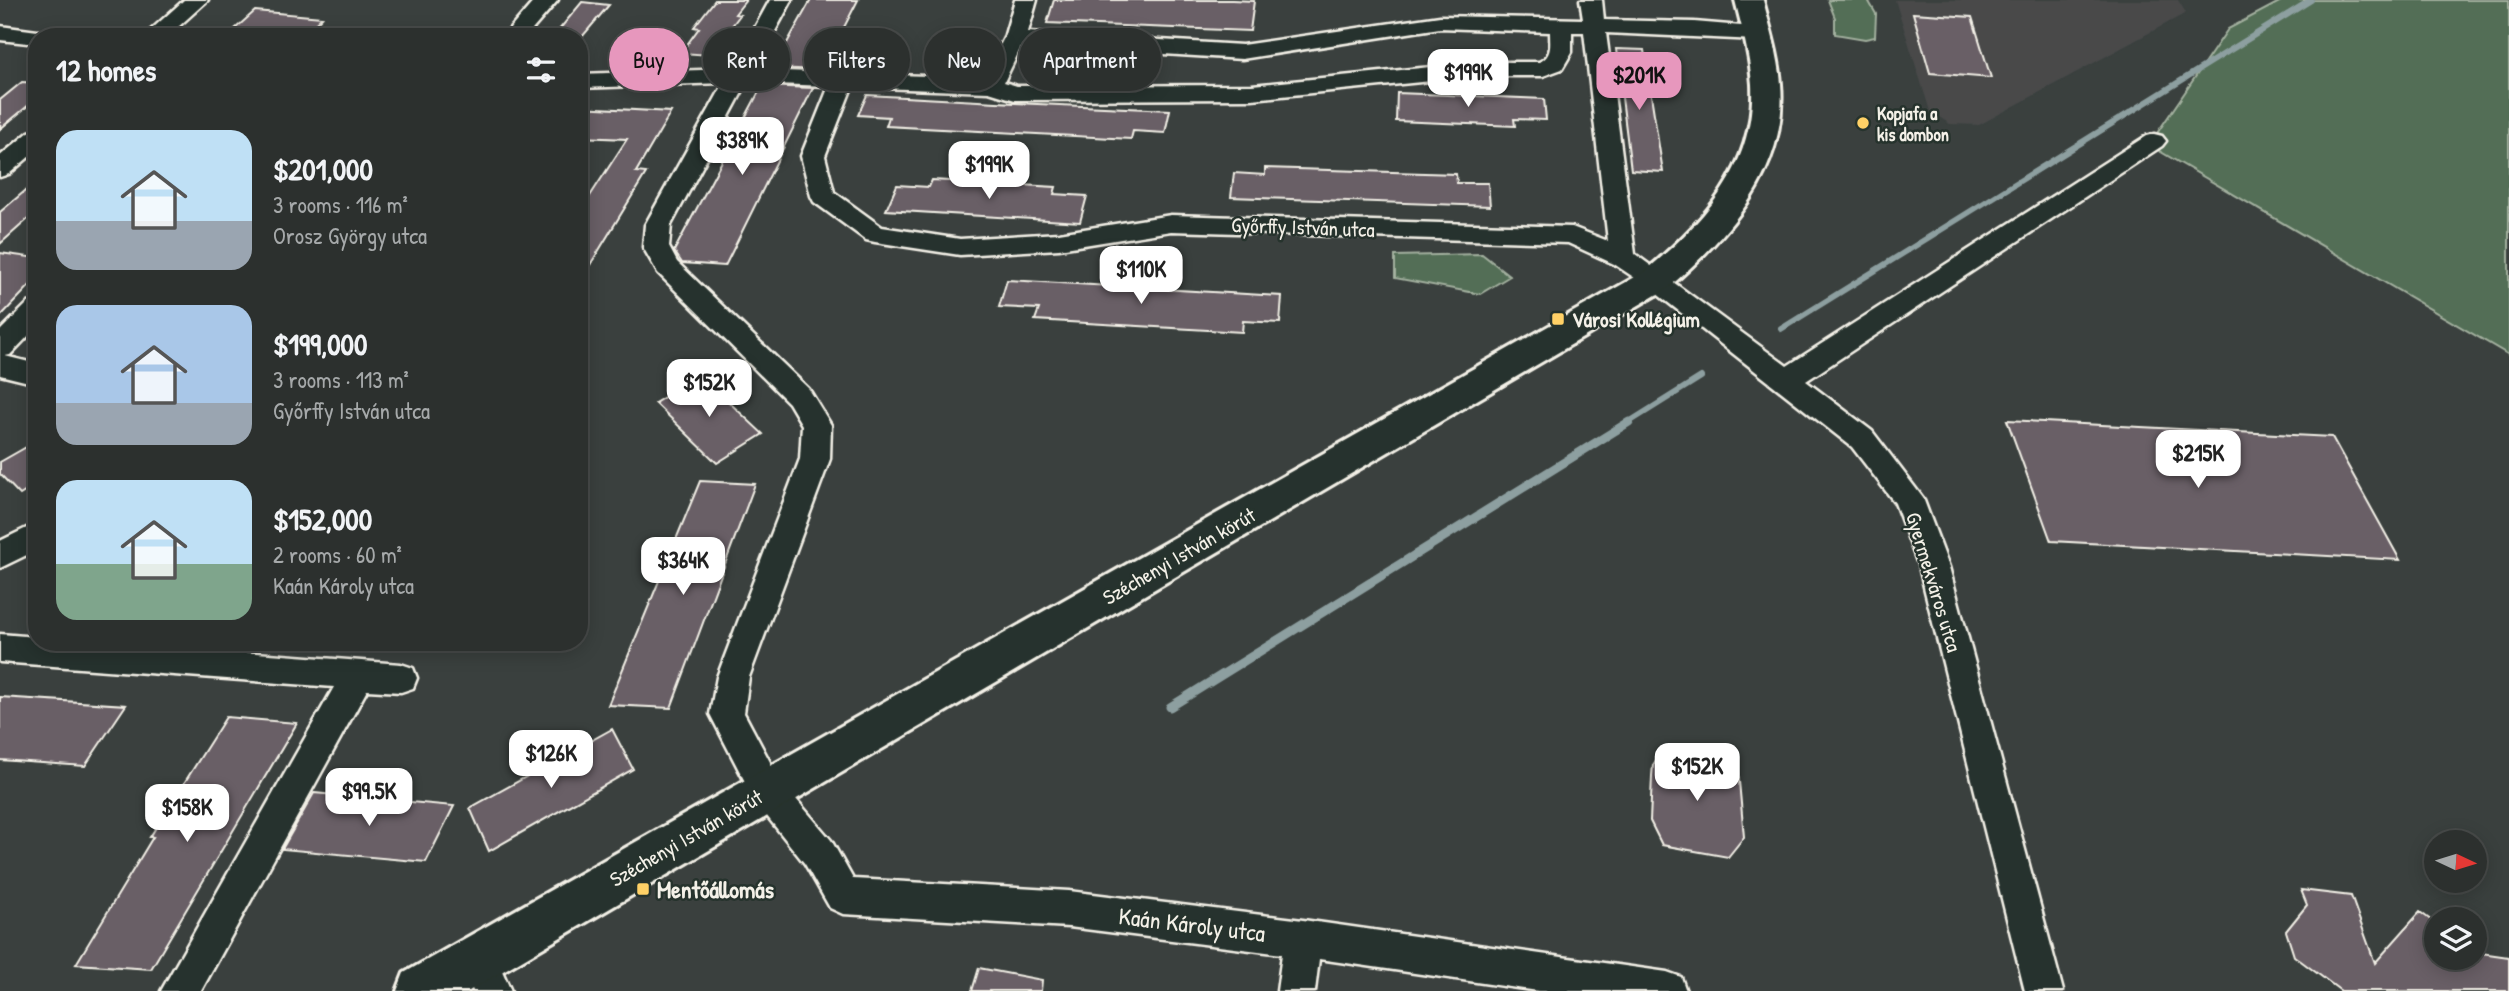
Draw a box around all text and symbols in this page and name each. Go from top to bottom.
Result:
chip: Buy [609,28,689,91]
chip: Rent [703,28,790,91]
chip: Filters [804,28,910,91]
chip: New [924,28,1005,91]
chip: Apartment [1019,28,1161,91]
text: 12 homes [56,50,156,90]
pin: $199K [1419,50,1517,109]
icon: filters [522,51,560,89]
pin: $201K [1590,52,1688,112]
text: $199K [1444,56,1492,87]
text: $201K [1612,59,1666,90]
place label: Kopjafa a kis dombon [1877,101,1949,147]
marker: Kopjafa a kis dombon [1855,115,1871,131]
pin: $389K [693,118,791,177]
text: $389K [716,124,768,155]
pin: $199K [940,142,1038,201]
text: $199K [965,148,1013,179]
text: $201,000 [273,149,373,189]
icon: home [112,158,196,242]
text: 3 rooms · 116 m² [273,189,408,220]
street label: Győrffy István utca [1231,210,1375,244]
text: Orosz György utca [273,220,427,251]
pin: $110K [1092,246,1190,306]
text: $110K [1116,253,1166,284]
place label: Városi Kollégium [1572,305,1700,335]
marker: Városi Kollégium [1550,311,1566,327]
text: $199,000 [273,324,368,364]
icon: home [112,333,196,417]
pin: $152K [660,360,758,419]
text: 3 rooms · 113 m² [273,364,409,395]
text: $152K [683,366,735,397]
text: Győrffy István utca [273,395,430,426]
pin: $215K [2149,430,2247,490]
text: $215K [2172,437,2224,468]
text: $152,000 [273,499,372,539]
street label: Széchenyi István körút [1097,500,1262,612]
icon: home [112,508,196,592]
street label: Gyermekváros utca [1899,508,1969,656]
pin: $364K [634,538,732,597]
text: 2 rooms · 60 m² [273,539,402,570]
text: $364K [657,544,709,575]
text: Kaán Károly utca [273,570,414,601]
pin: $126K [502,730,600,790]
text: $126K [525,737,577,768]
pin: $152K [1648,744,1746,803]
text: $152K [1671,750,1723,781]
pin: $99.5K [312,768,426,828]
text: $99.5K [341,775,397,806]
street label: Széchenyi István körút [604,782,769,894]
pin: $158K [138,784,236,844]
text: $158K [161,791,213,822]
north arrow [2424,830,2487,892]
map controls [2424,830,2487,970]
place label: Mentőállomás [657,873,774,905]
marker: Mentőállomás [635,881,651,897]
street label: Kaán Károly utca [1117,899,1267,949]
button: layers [2424,907,2487,970]

